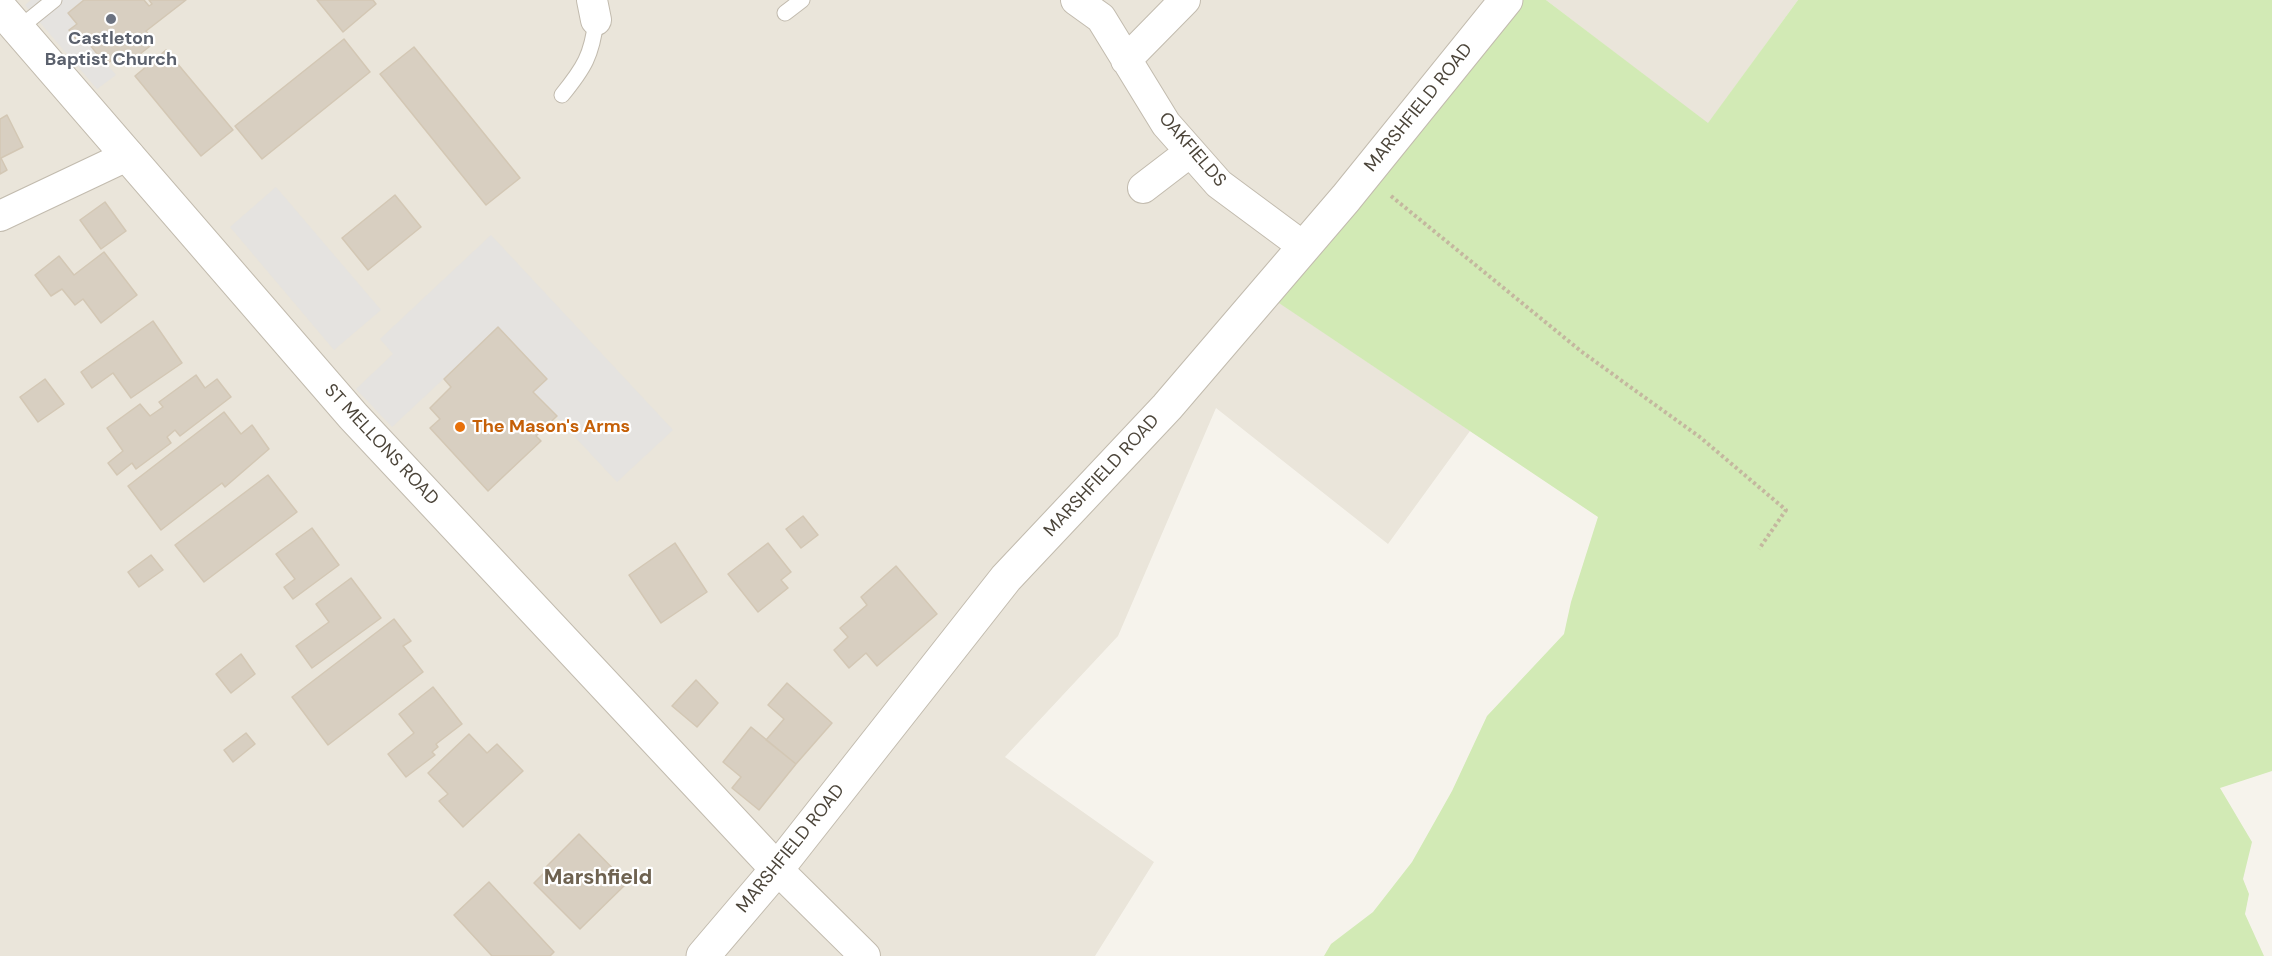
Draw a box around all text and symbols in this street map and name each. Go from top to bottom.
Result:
marker: Castleton Baptist Church [104,12,118,26]
place label: Castleton Baptist Church [45,28,177,70]
street label: MARSHFIELD ROAD [1361,39,1477,177]
street label: OAKFIELDS [1154,108,1230,192]
street label: ST MELLONS ROAD [319,380,443,510]
street label: MARSHFIELD ROAD [1040,410,1164,542]
place label: The Mason's Arms [472,416,630,438]
marker: The Mason's Arms [453,420,467,434]
street label: MARSHFIELD ROAD [733,780,849,918]
district label: Marshfield [544,865,652,891]

